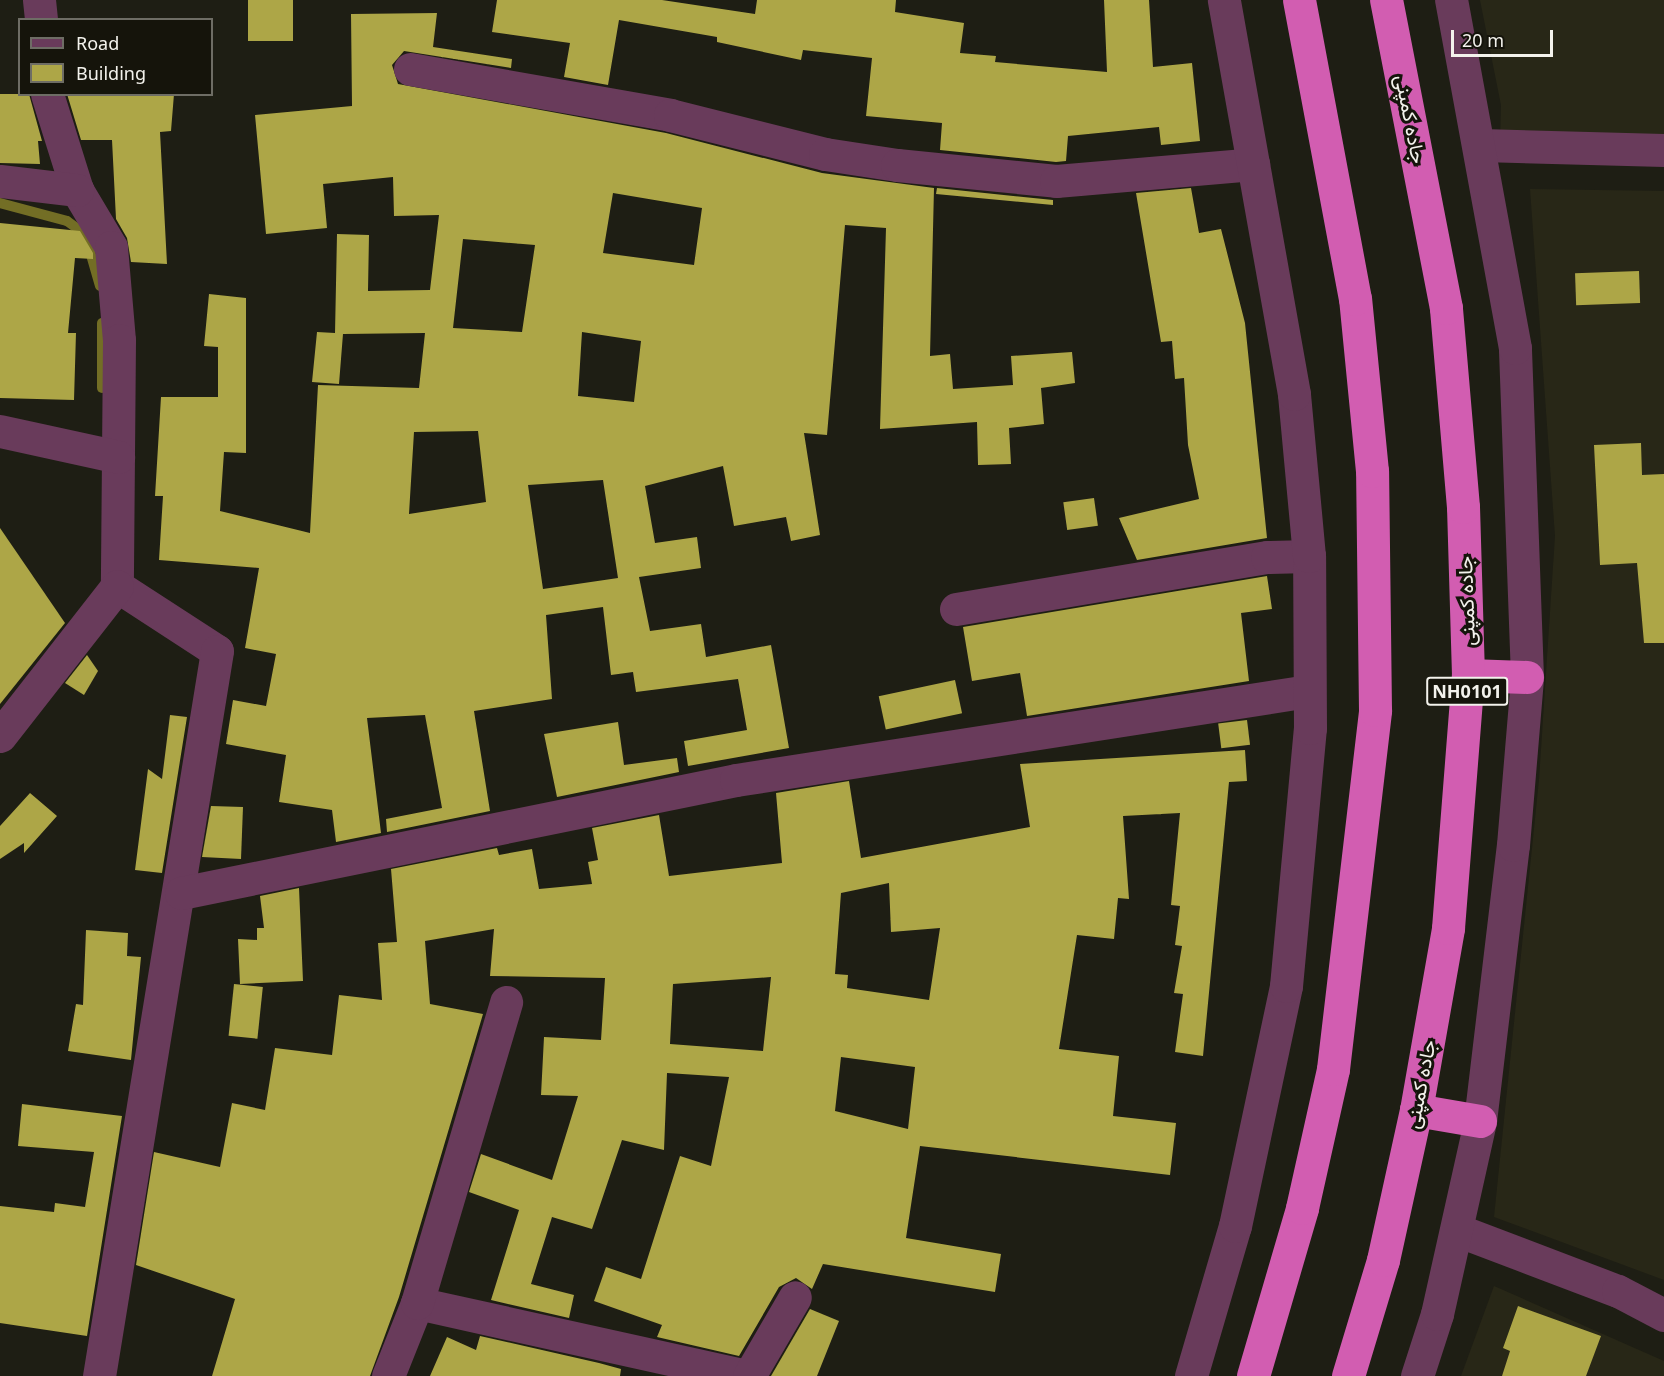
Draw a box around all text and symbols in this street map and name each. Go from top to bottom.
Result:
legend [18,18,213,96]
scale bar [1454,18,1556,56]
text: 20 m [1462,28,1504,52]
text: Road [76,31,119,55]
text: Building [76,61,146,85]
street label: جاده کمپنی [1391,73,1431,165]
street label: جاده کمپنی [1452,556,1480,646]
road number: NH0101 [1425,676,1509,706]
street label: جاده کمپنی [1400,1038,1440,1130]

